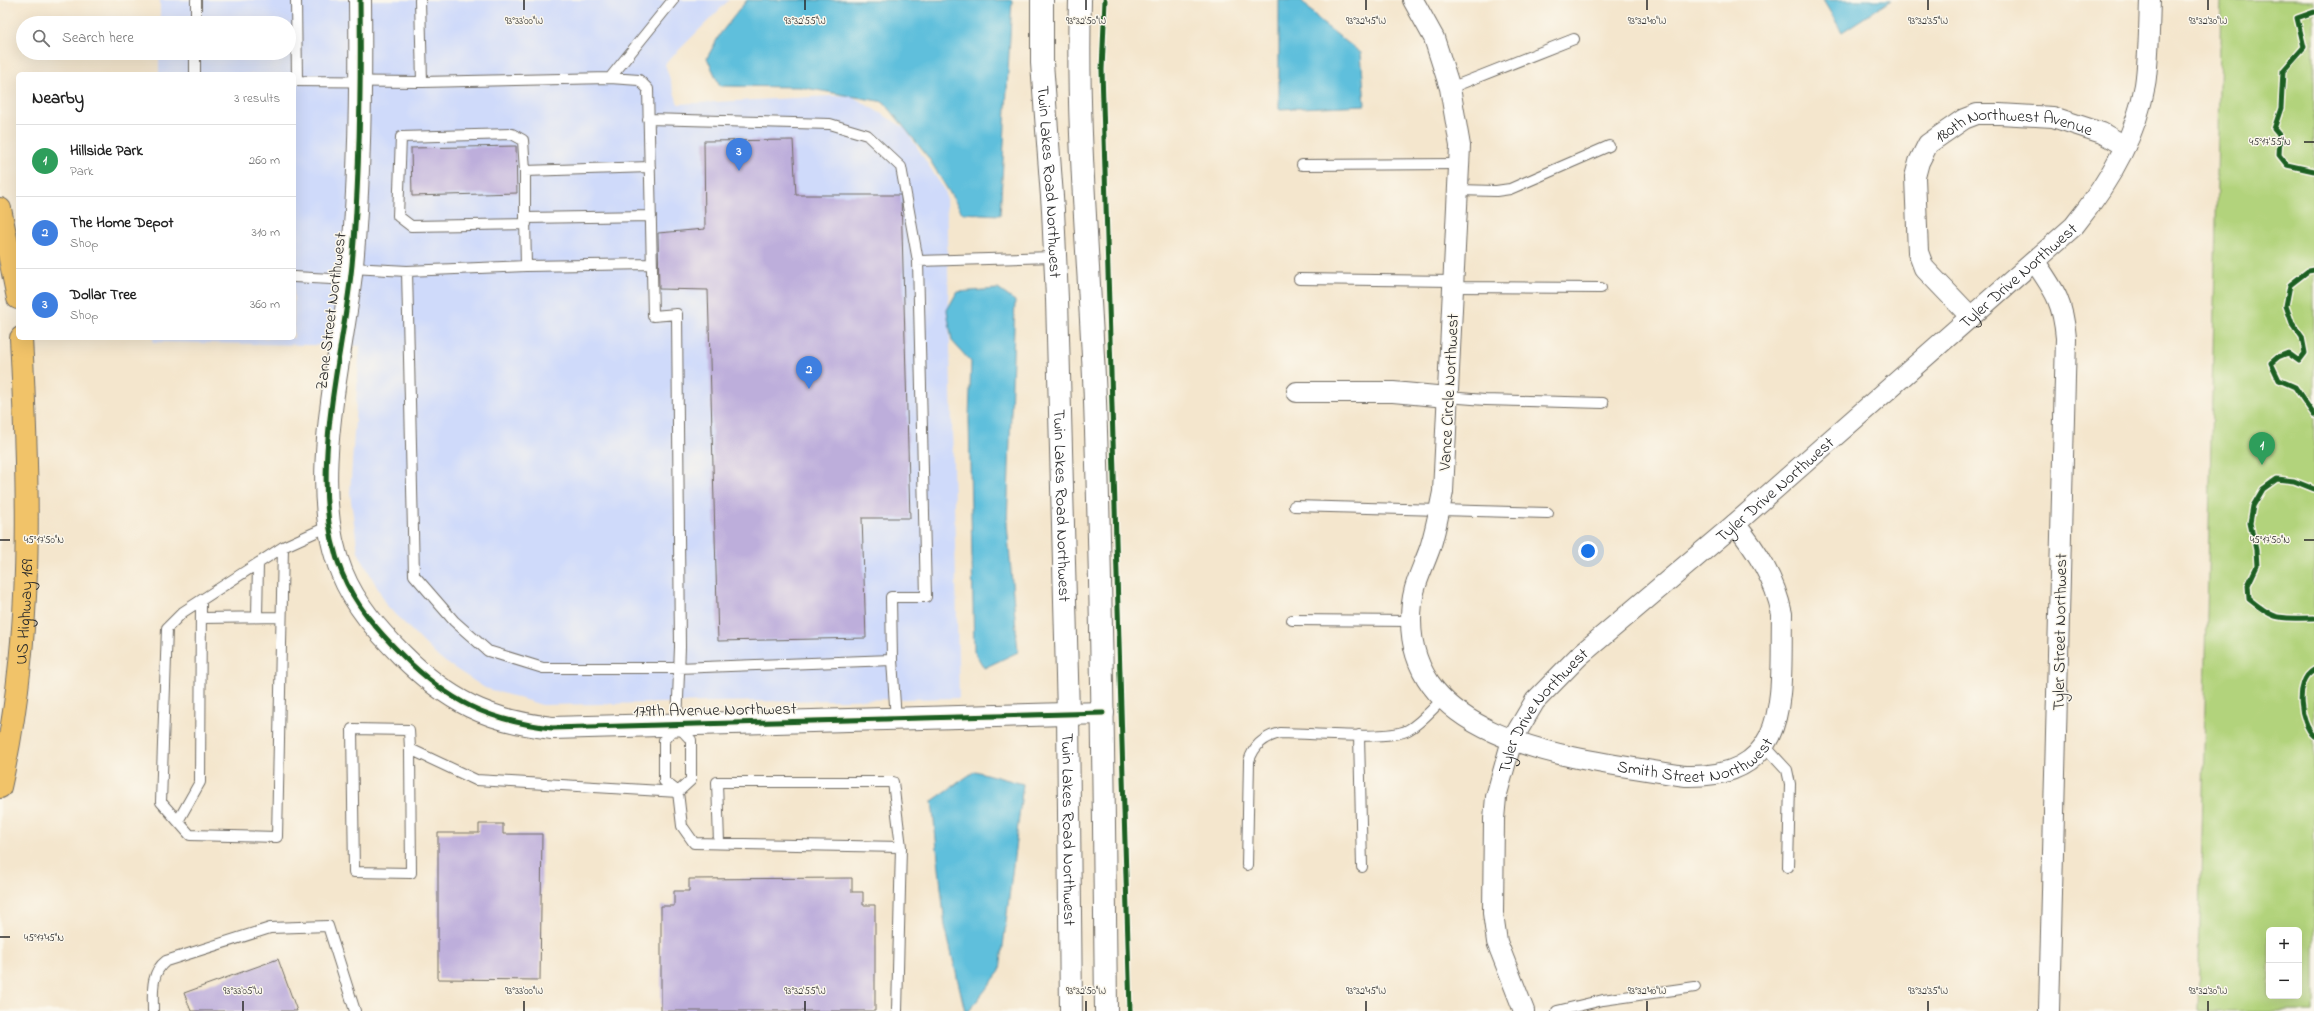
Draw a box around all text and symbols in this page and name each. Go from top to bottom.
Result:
text: 93°33'00"W [505,14,543,29]
text: 93°32'55"W [784,14,826,29]
text: 93°32'50"W [1066,14,1106,29]
text: 93°32'45"W [1346,14,1386,29]
text: 93°32'40"W [1628,14,1667,29]
text: 93°32'35"W [1908,14,1948,29]
text: 93°32'30"W [2189,14,2228,29]
search box [16,16,296,60]
icon: search [30,27,52,49]
text: Search here [62,27,134,49]
street label: Twin Lakes Road Northwest [1030,85,1067,279]
text: Nearby [32,86,84,111]
text: 3 results [234,89,280,108]
street label: 180th Northwest Avenue [1930,103,2096,150]
text: 45°17'55"N [2249,135,2291,150]
pin: 3 [726,138,752,171]
text: Hillside Park [70,140,143,162]
text: 1 [43,151,47,170]
text: 260 m [249,151,280,170]
text: Park [70,162,94,181]
text: The Home Depot [70,212,174,234]
street label: Tyler Drive Northwest [1954,217,2084,335]
text: 2 [42,223,48,242]
text: 310 m [252,223,280,242]
street label: Zane Street Northwest [309,231,354,391]
text: Shop [70,234,98,253]
text: Dollar Tree [70,284,137,306]
text: 3 [42,295,48,314]
text: 360 m [250,295,280,314]
text: Shop [70,306,98,325]
street label: Vance Circle Northwest [1433,313,1466,472]
pin: 2 [796,356,822,389]
street label: Twin Lakes Road Northwest [1046,409,1076,602]
street label: Tyler Drive Northwest [1711,431,1840,549]
pin: 1 [2249,432,2275,465]
text: 45°17'50"N [24,533,64,548]
text: 45°17'50"N [2250,533,2290,548]
your location [1578,541,1598,561]
street label: Tyler Street Northwest [2047,553,2075,711]
street label: US Highway 169 [9,559,41,666]
street label: Tyler Drive Northwest [1492,642,1595,776]
street label: 179th Avenue Northwest [633,697,797,724]
street label: Twin Lakes Road Northwest [1054,733,1081,926]
street label: Smith Street Northwest [1615,733,1780,790]
map controls [2266,927,2302,999]
button: + [2266,927,2302,963]
text: 45°17'45"N [24,931,64,946]
button: − [2266,963,2302,999]
text: 93°33'05"W [223,984,263,999]
text: 93°33'00"W [505,984,543,999]
text: 93°32'55"W [784,984,826,999]
text: 93°32'50"W [1066,984,1106,999]
text: 93°32'45"W [1346,984,1386,999]
text: 93°32'40"W [1628,984,1667,999]
text: 93°32'35"W [1908,984,1948,999]
text: 93°32'30"W [2189,984,2228,999]

